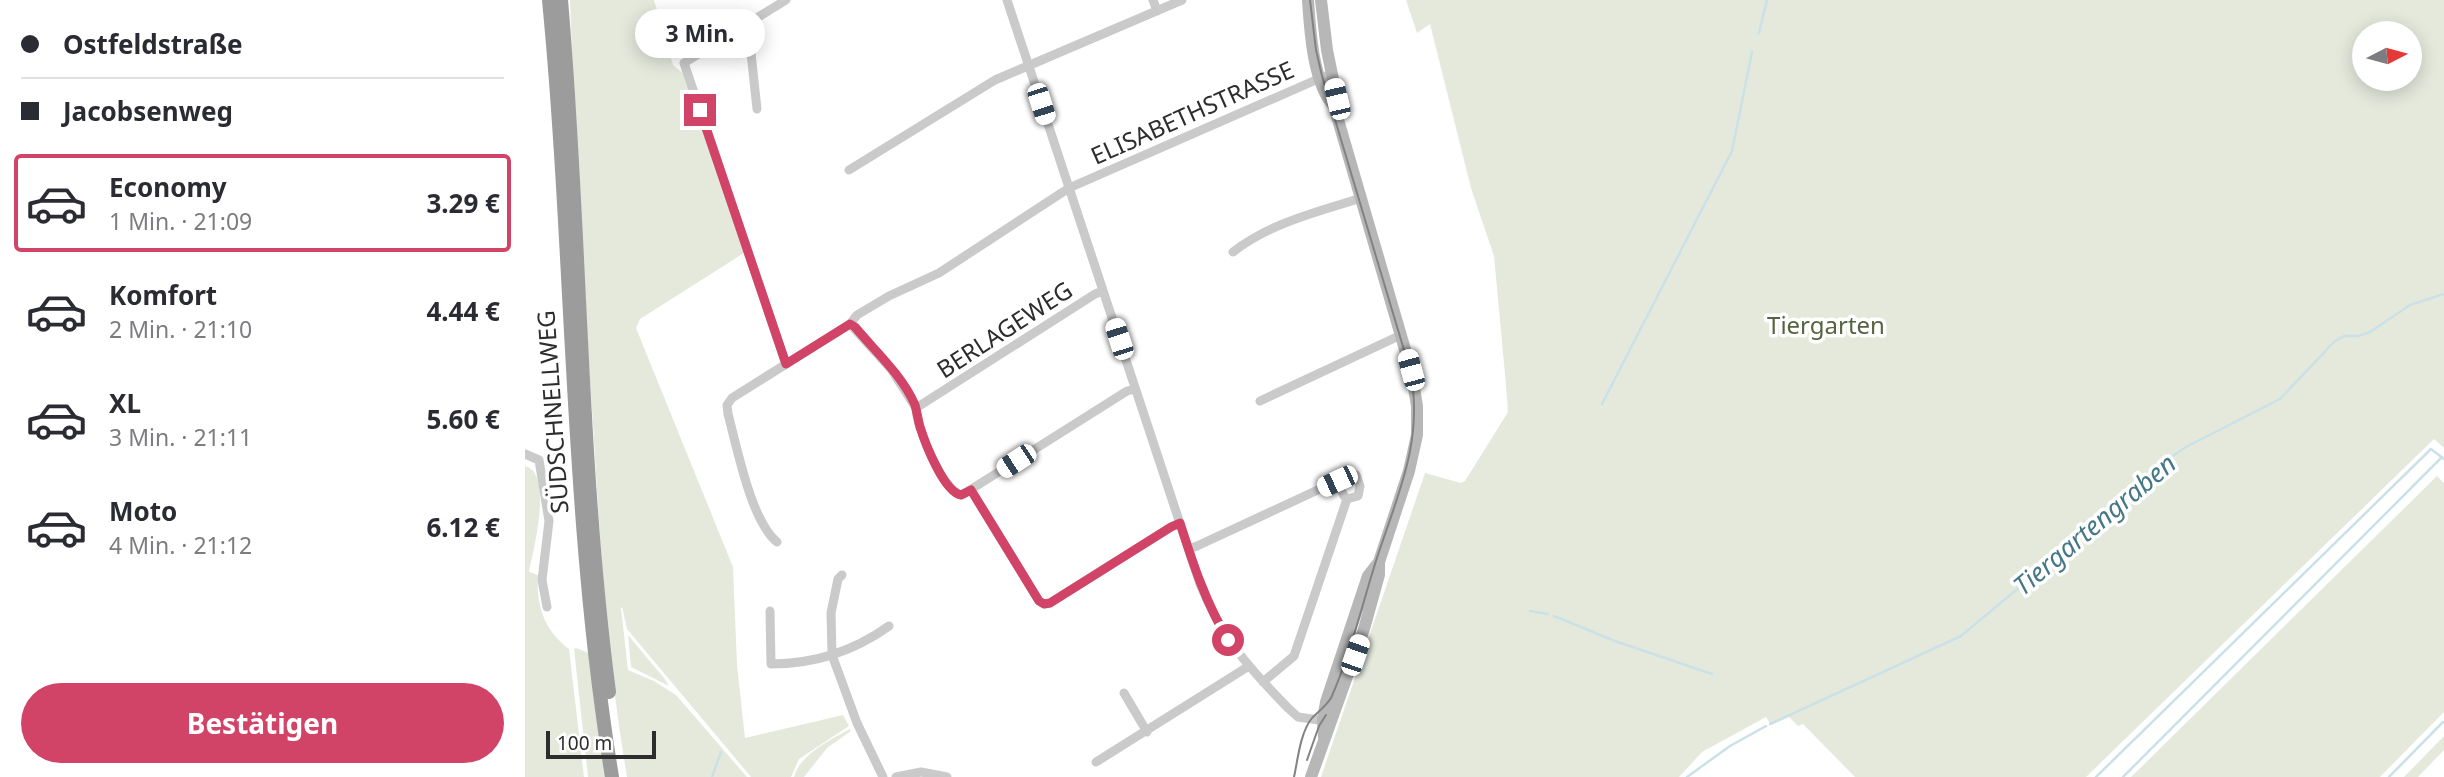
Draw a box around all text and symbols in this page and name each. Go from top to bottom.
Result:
callout: 3 Min. [635,8,765,57]
text: 3 Min. [665,17,735,49]
north arrow [2352,21,2422,91]
map controls [2352,21,2422,91]
text: Ostfeldstraße [63,26,243,62]
street label: ELISABETHSTRASSE [1085,52,1299,172]
car [1323,76,1352,122]
car [1025,81,1058,127]
text: Jacobsenweg [63,93,233,129]
route end [684,94,716,126]
text: Economy [109,169,227,205]
icon: car [25,172,88,235]
text: 3.29 € [426,185,500,221]
text: 1 Min. · 21:09 [109,205,252,237]
street label: BERLAGEWEG [930,273,1078,385]
text: Komfort [109,277,217,313]
icon: car [25,280,88,343]
text: 4.44 € [426,293,500,329]
park label: Tiergarten [1767,308,1885,341]
street label: SÜDSCHNELLWEG [528,309,576,515]
text: 2 Min. · 21:10 [109,313,252,345]
car [1103,316,1136,362]
car [1396,347,1427,393]
text: XL [109,385,141,421]
icon: car [25,388,88,451]
text: 5.60 € [426,401,500,437]
text: 3 Min. · 21:11 [109,421,252,453]
car [993,441,1040,481]
water label: Tiergartengraben [2005,445,2183,603]
car [1314,463,1361,499]
text: Moto [109,493,177,529]
icon: car [25,496,88,559]
text: 6.12 € [426,509,500,545]
text: 4 Min. · 21:12 [109,529,252,561]
route start [1212,624,1244,656]
car [1339,632,1372,678]
button: Bestätigen [21,683,504,763]
scale bar [546,728,656,760]
text: 100 m [557,730,612,756]

